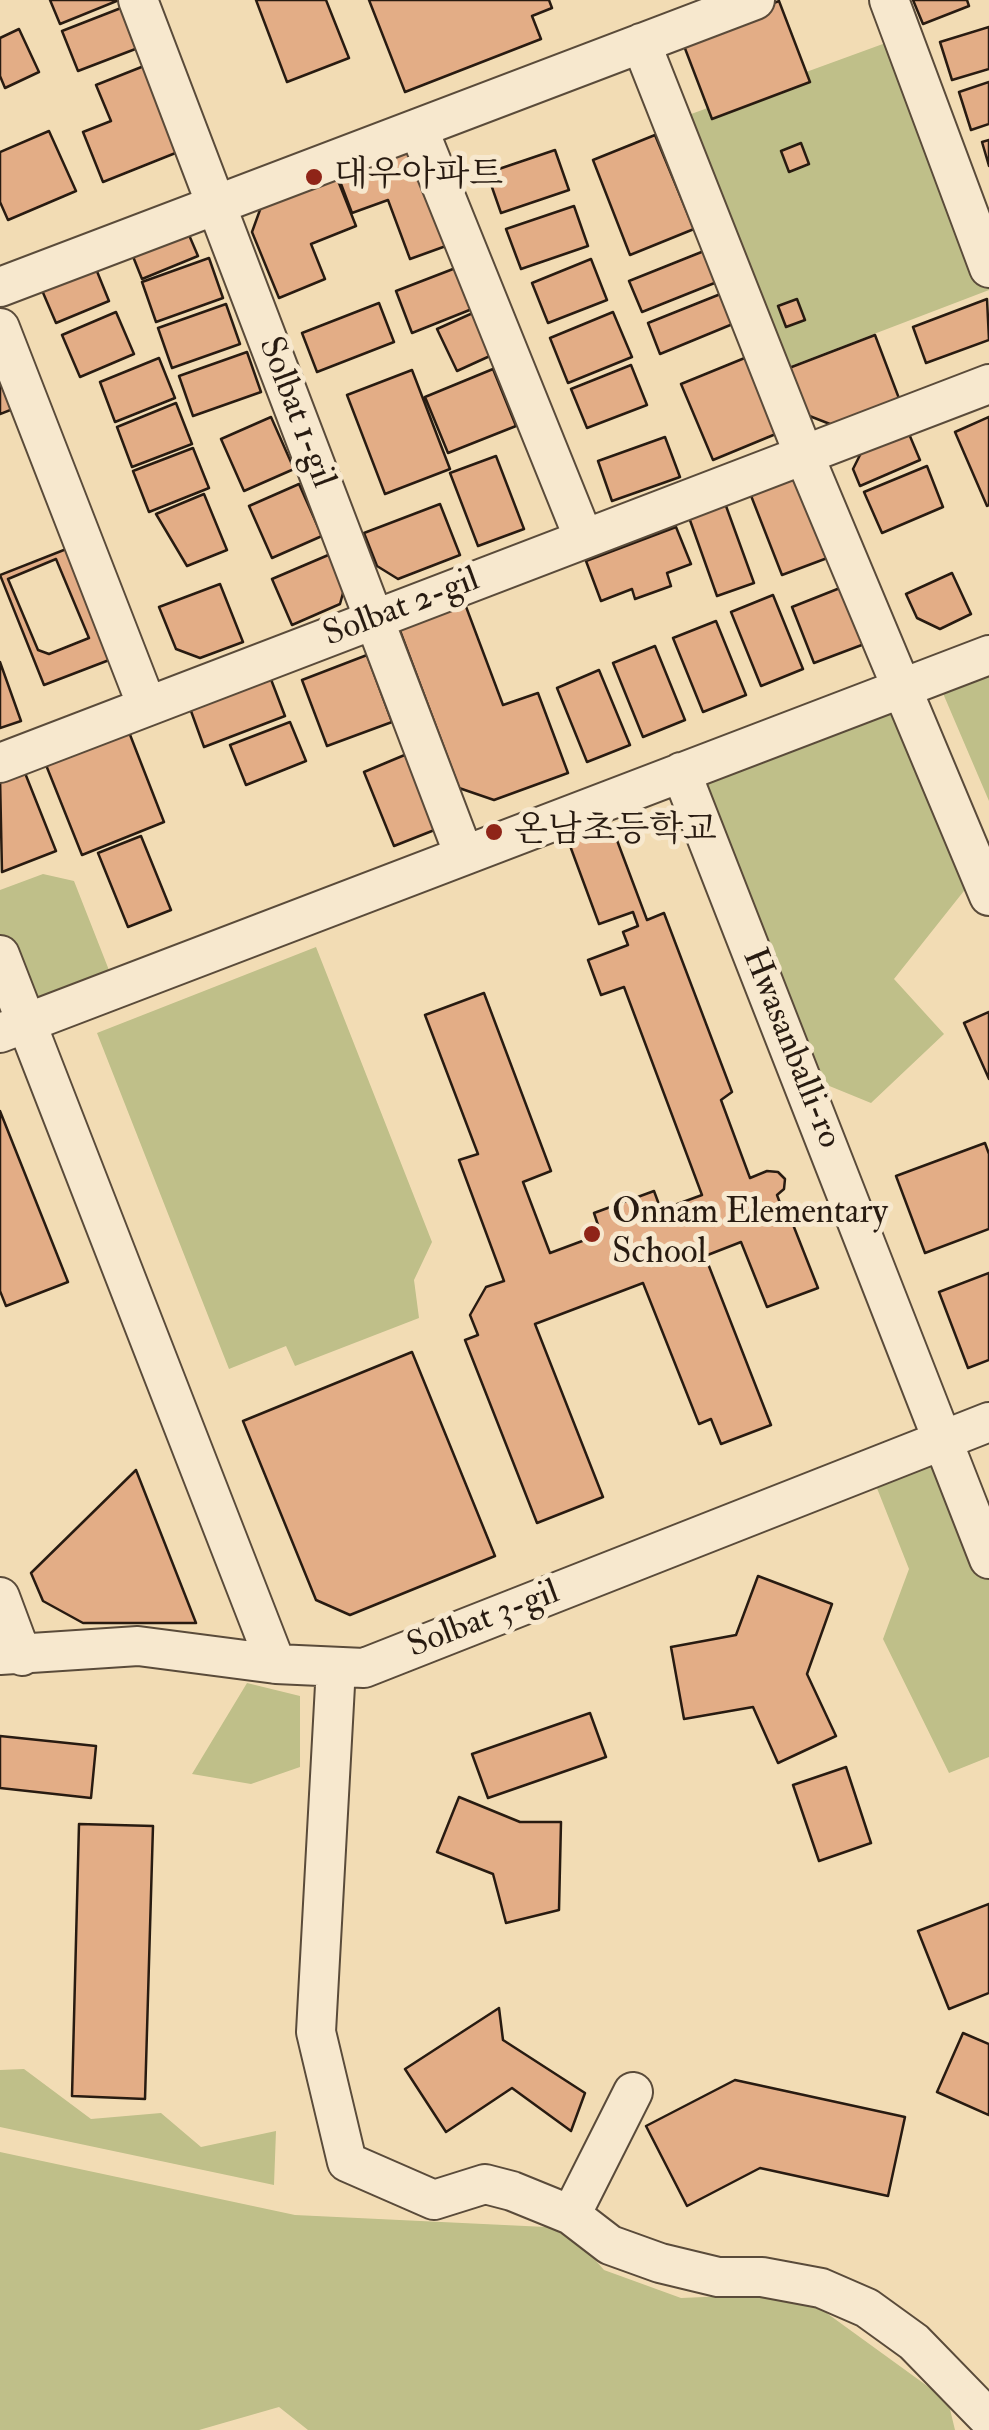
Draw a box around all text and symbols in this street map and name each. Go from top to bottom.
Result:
place label: 대우아파트 [334,156,503,198]
marker: 대우아파트 [303,166,325,188]
street label: Solbat 1-gil [247,332,343,494]
street label: Solbat 2-gil [318,560,486,658]
place label: 온남초등학교 [514,811,717,853]
marker: 온남초등학교 [483,821,505,843]
street label: Hwasanballi-ro [731,943,849,1155]
place label: Onnam Elementary School [612,1193,888,1275]
marker: Onnam Elementary School [581,1223,603,1245]
street label: Solbat 3-gil [402,1573,566,1669]

